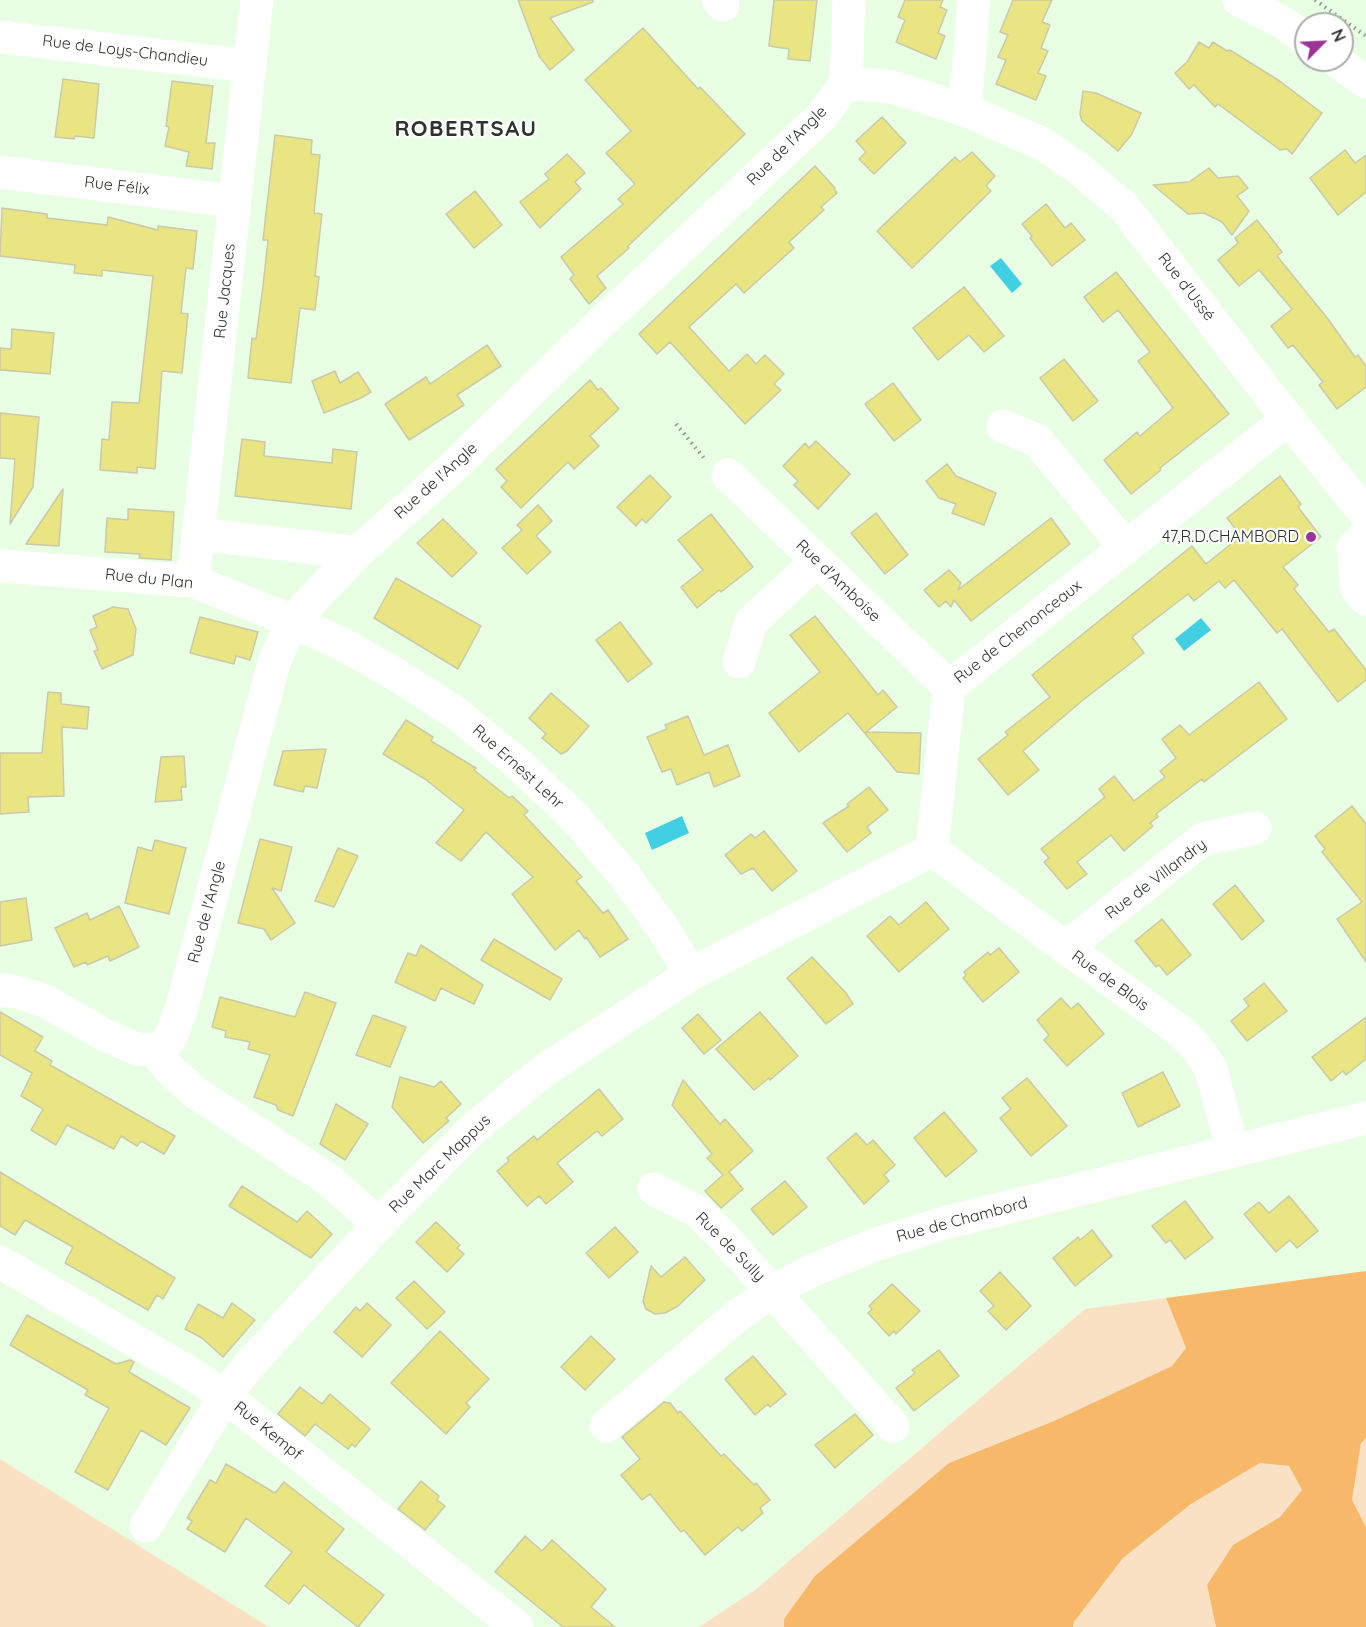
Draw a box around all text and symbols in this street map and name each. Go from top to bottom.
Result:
north arrow [1294,12,1354,72]
text: N [1327,26,1350,45]
street label: Rue de Loys-Chandieu [41,31,209,71]
street label: Rue de l'Angle [743,102,831,190]
district label: ROBERTSAU [394,116,538,142]
street label: Rue Félix [83,172,151,200]
street label: Rue Jacques [210,242,240,340]
street label: Rue d'Ussé [1153,249,1219,325]
street label: Rue de l'Angle [391,439,481,523]
place label: 47,R.D.CHAMBORD [1162,527,1299,547]
marker: 47,R.D.CHAMBORD [1304,530,1318,544]
street label: Rue d'Amboise [792,536,884,626]
street label: Rue du Plan [104,565,194,593]
street label: Rue de Chenonceaux [950,576,1086,688]
street label: Rue Ernest Lehr [468,721,568,813]
street label: Rue de Villandry [1102,835,1210,923]
street label: Rue de l'Angle [184,859,230,965]
street label: Rue de Blois [1068,947,1152,1015]
street label: Rue Marc Mappus [385,1111,495,1217]
street label: Rue de Chambord [894,1193,1030,1247]
street label: Rue de Sully [691,1208,769,1286]
street label: Rue Kempf [230,1398,306,1464]

